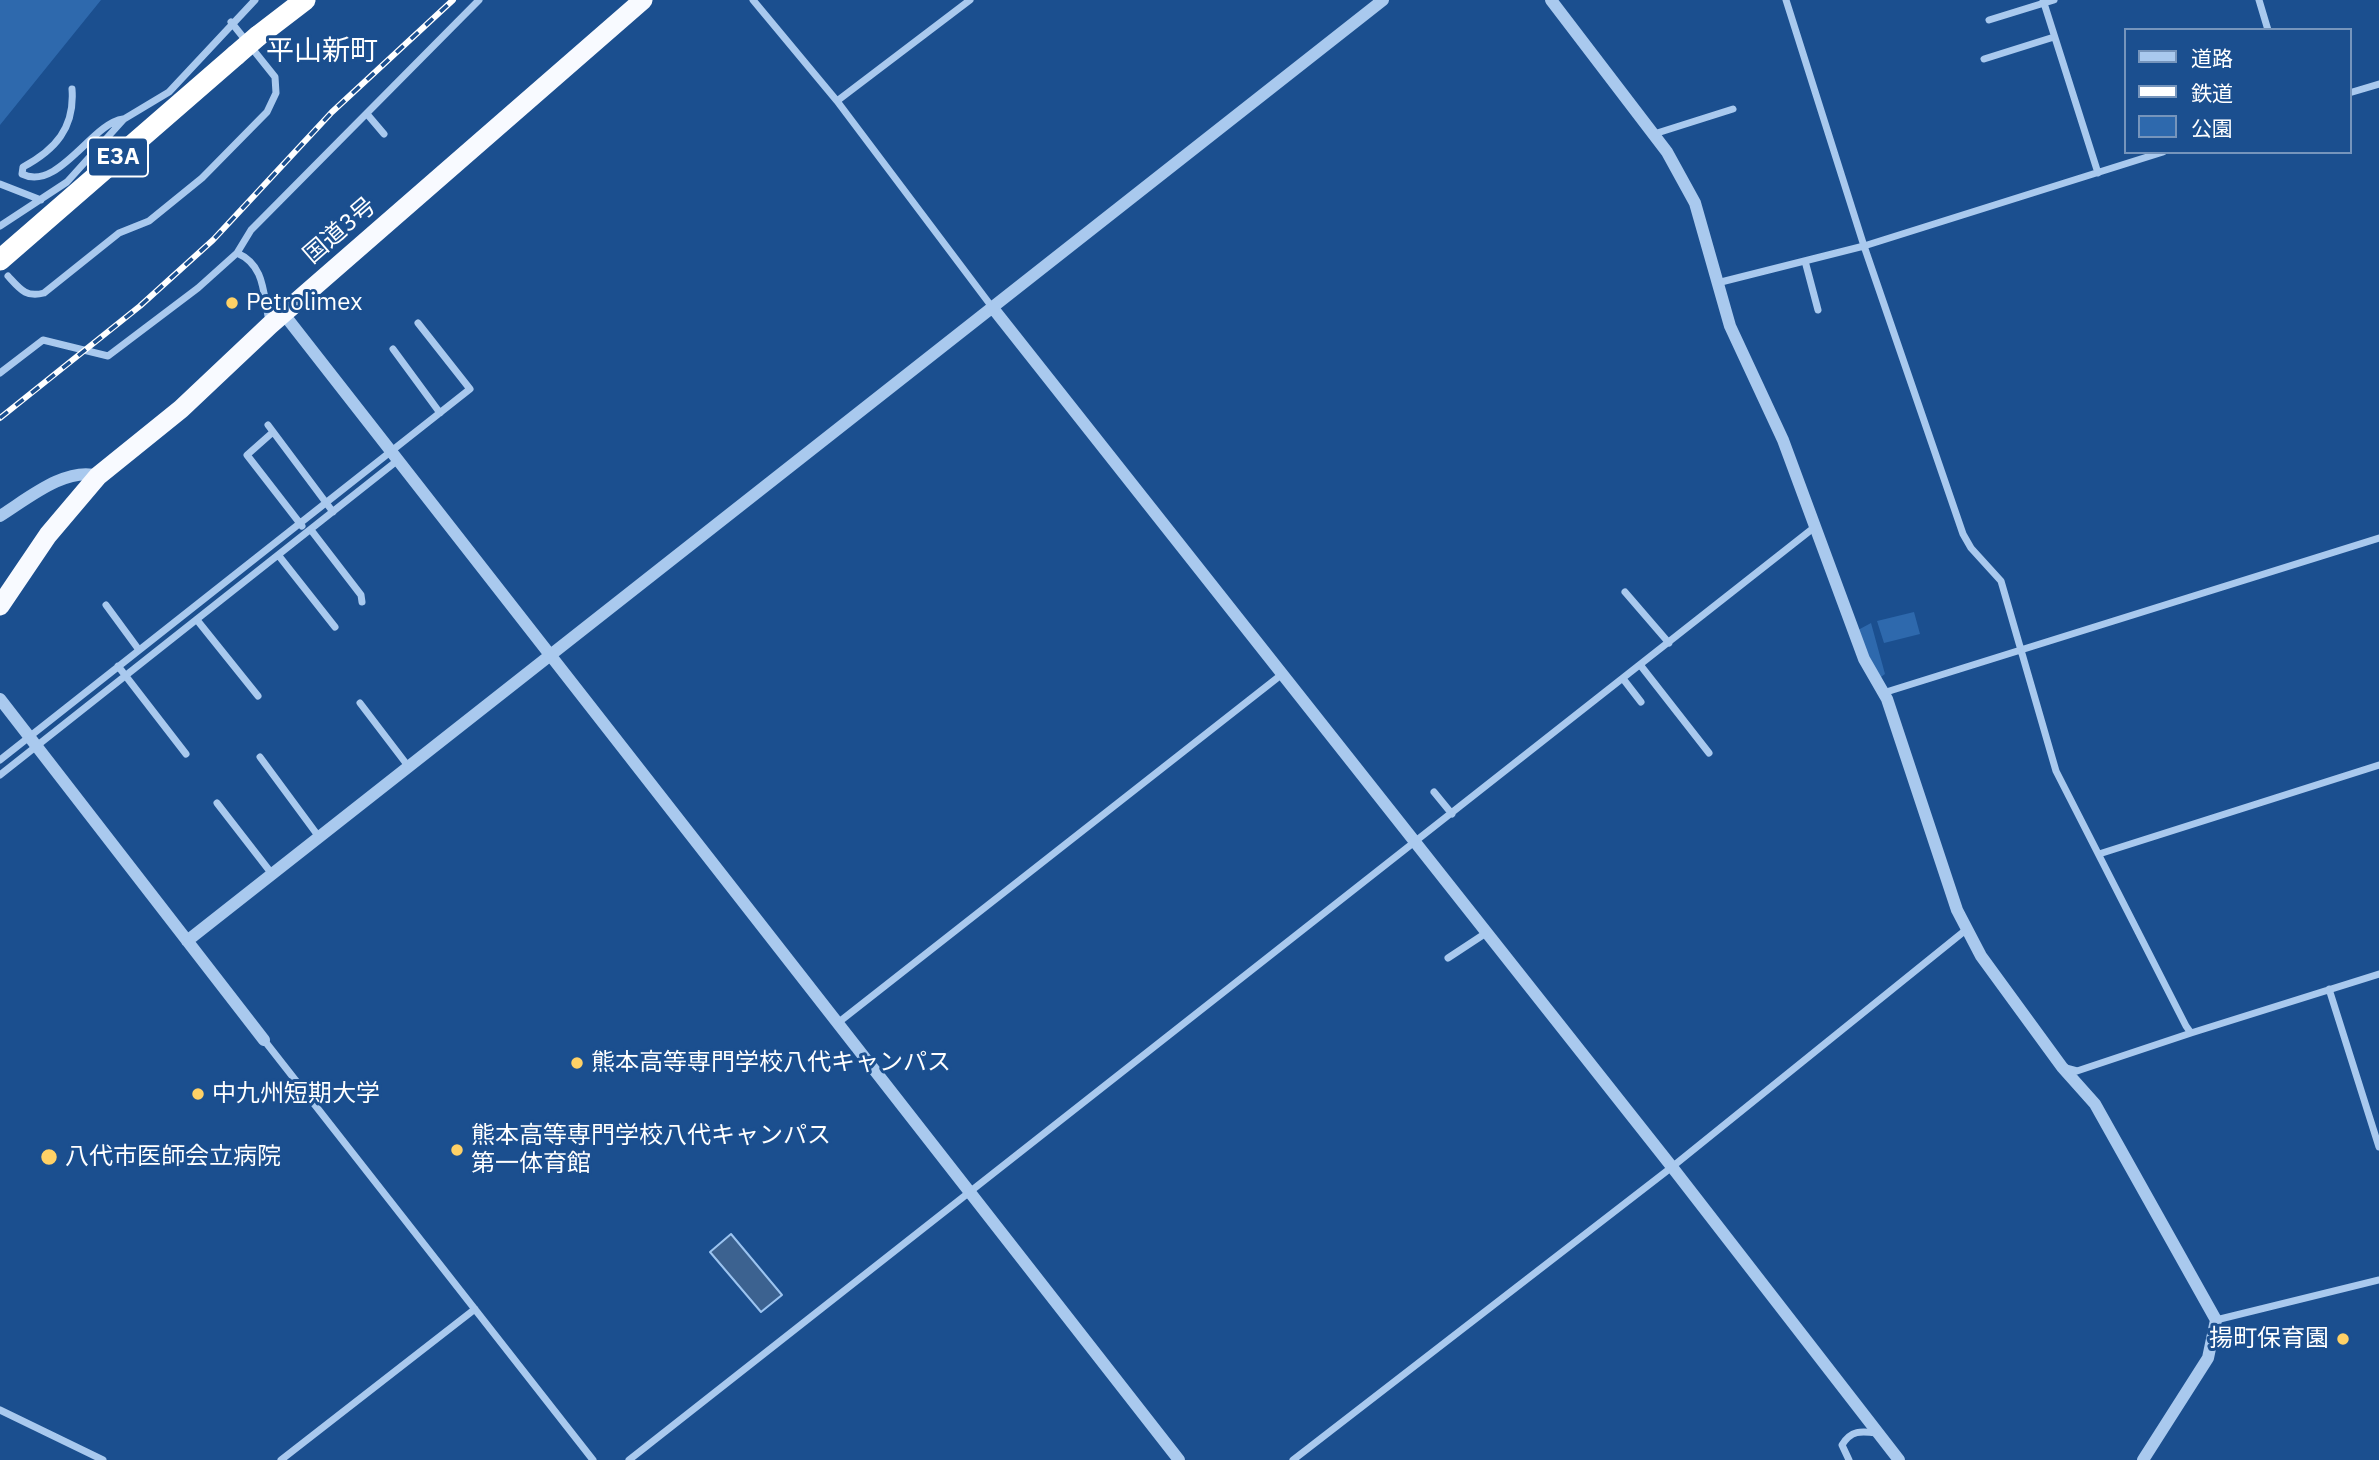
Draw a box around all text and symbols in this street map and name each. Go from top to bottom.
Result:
legend [2124,28,2351,154]
district label: 平山新町 [266,35,378,69]
text: 道路 [2191,44,2233,72]
text: 鉄道 [2191,79,2233,107]
text: 公園 [2191,114,2233,142]
road number: E3A [88,138,148,176]
street label: 国道3号 [298,192,382,270]
place label: Petrolimex [246,289,362,317]
marker: Petrolimex [224,295,240,311]
place label: 熊本高等専門学校八代キャンパス [591,1049,951,1077]
marker: 熊本高等専門学校八代キャンパス [569,1055,585,1071]
place label: 中九州短期大学 [212,1080,380,1108]
marker: 中九州短期大学 [190,1086,206,1102]
place label: 熊本高等専門学校八代キャンパス 第一体育館 [471,1122,831,1178]
marker: 熊本高等専門学校八代キャンパス 第一体育館 [449,1142,465,1158]
place label: 八代市医師会立病院 [65,1143,281,1171]
marker: 八代市医師会立病院 [39,1147,59,1167]
place label: 揚町保育園 [2209,1325,2329,1353]
marker: 揚町保育園 [2335,1331,2351,1347]

